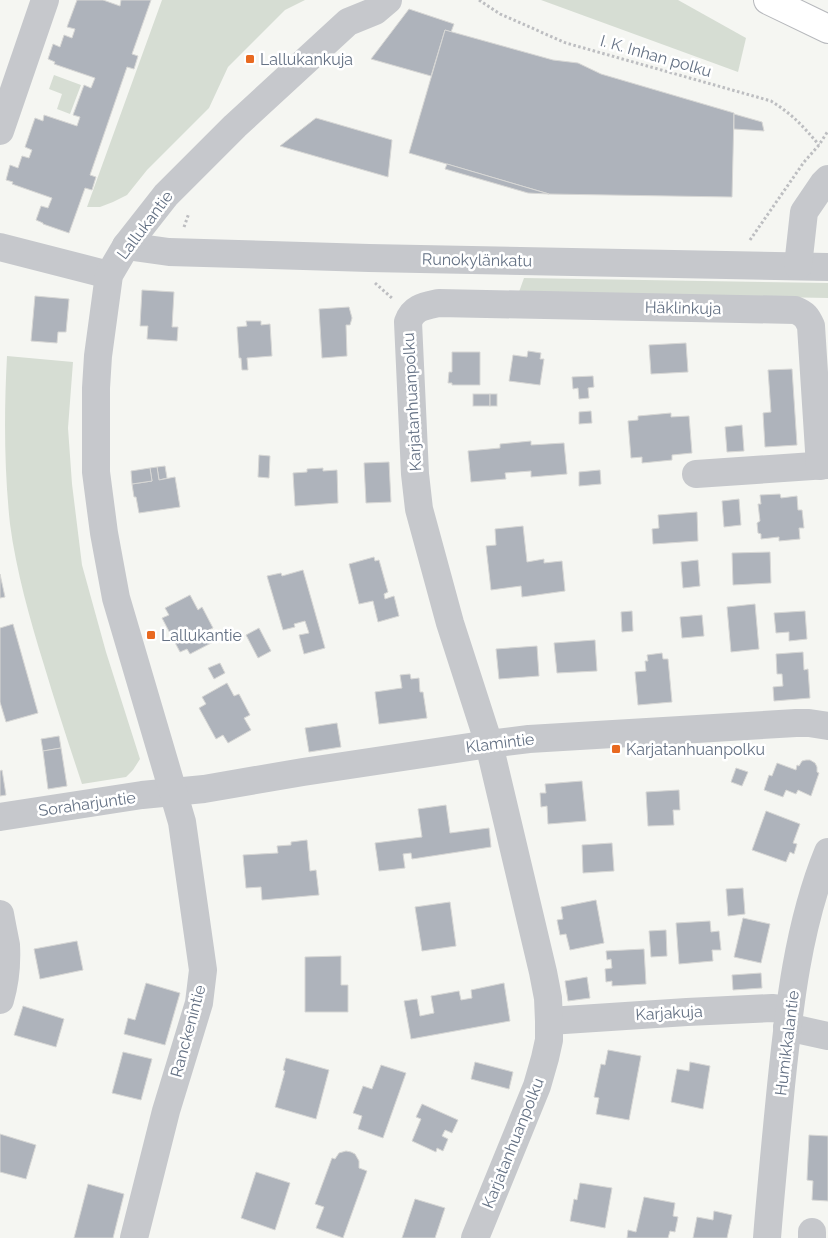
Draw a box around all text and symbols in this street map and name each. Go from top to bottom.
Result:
street label: I. K. Inhan polku [598,31,714,81]
place label: Lallukankuja [260,50,353,69]
marker: Lallukankuja [244,53,256,65]
street label: Lallukantie [113,187,177,263]
street label: Runokylänkatu [422,250,532,270]
street label: Häklinkuja [645,298,721,318]
street label: Karjatanhuanpolku [399,332,425,472]
place label: Lallukantie [161,626,242,645]
marker: Lallukantie [145,629,157,641]
street label: Klamintie [465,729,535,757]
place label: Karjatanhuanpolku [626,740,765,759]
marker: Karjatanhuanpolku [610,743,622,755]
street label: Soraharjuntie [37,788,137,820]
street label: Ranckenintie [167,983,209,1079]
street label: Humikkalantie [771,989,803,1097]
street label: Karjakuja [635,1002,703,1024]
street label: Karjatanhuanpolku [478,1075,548,1211]

